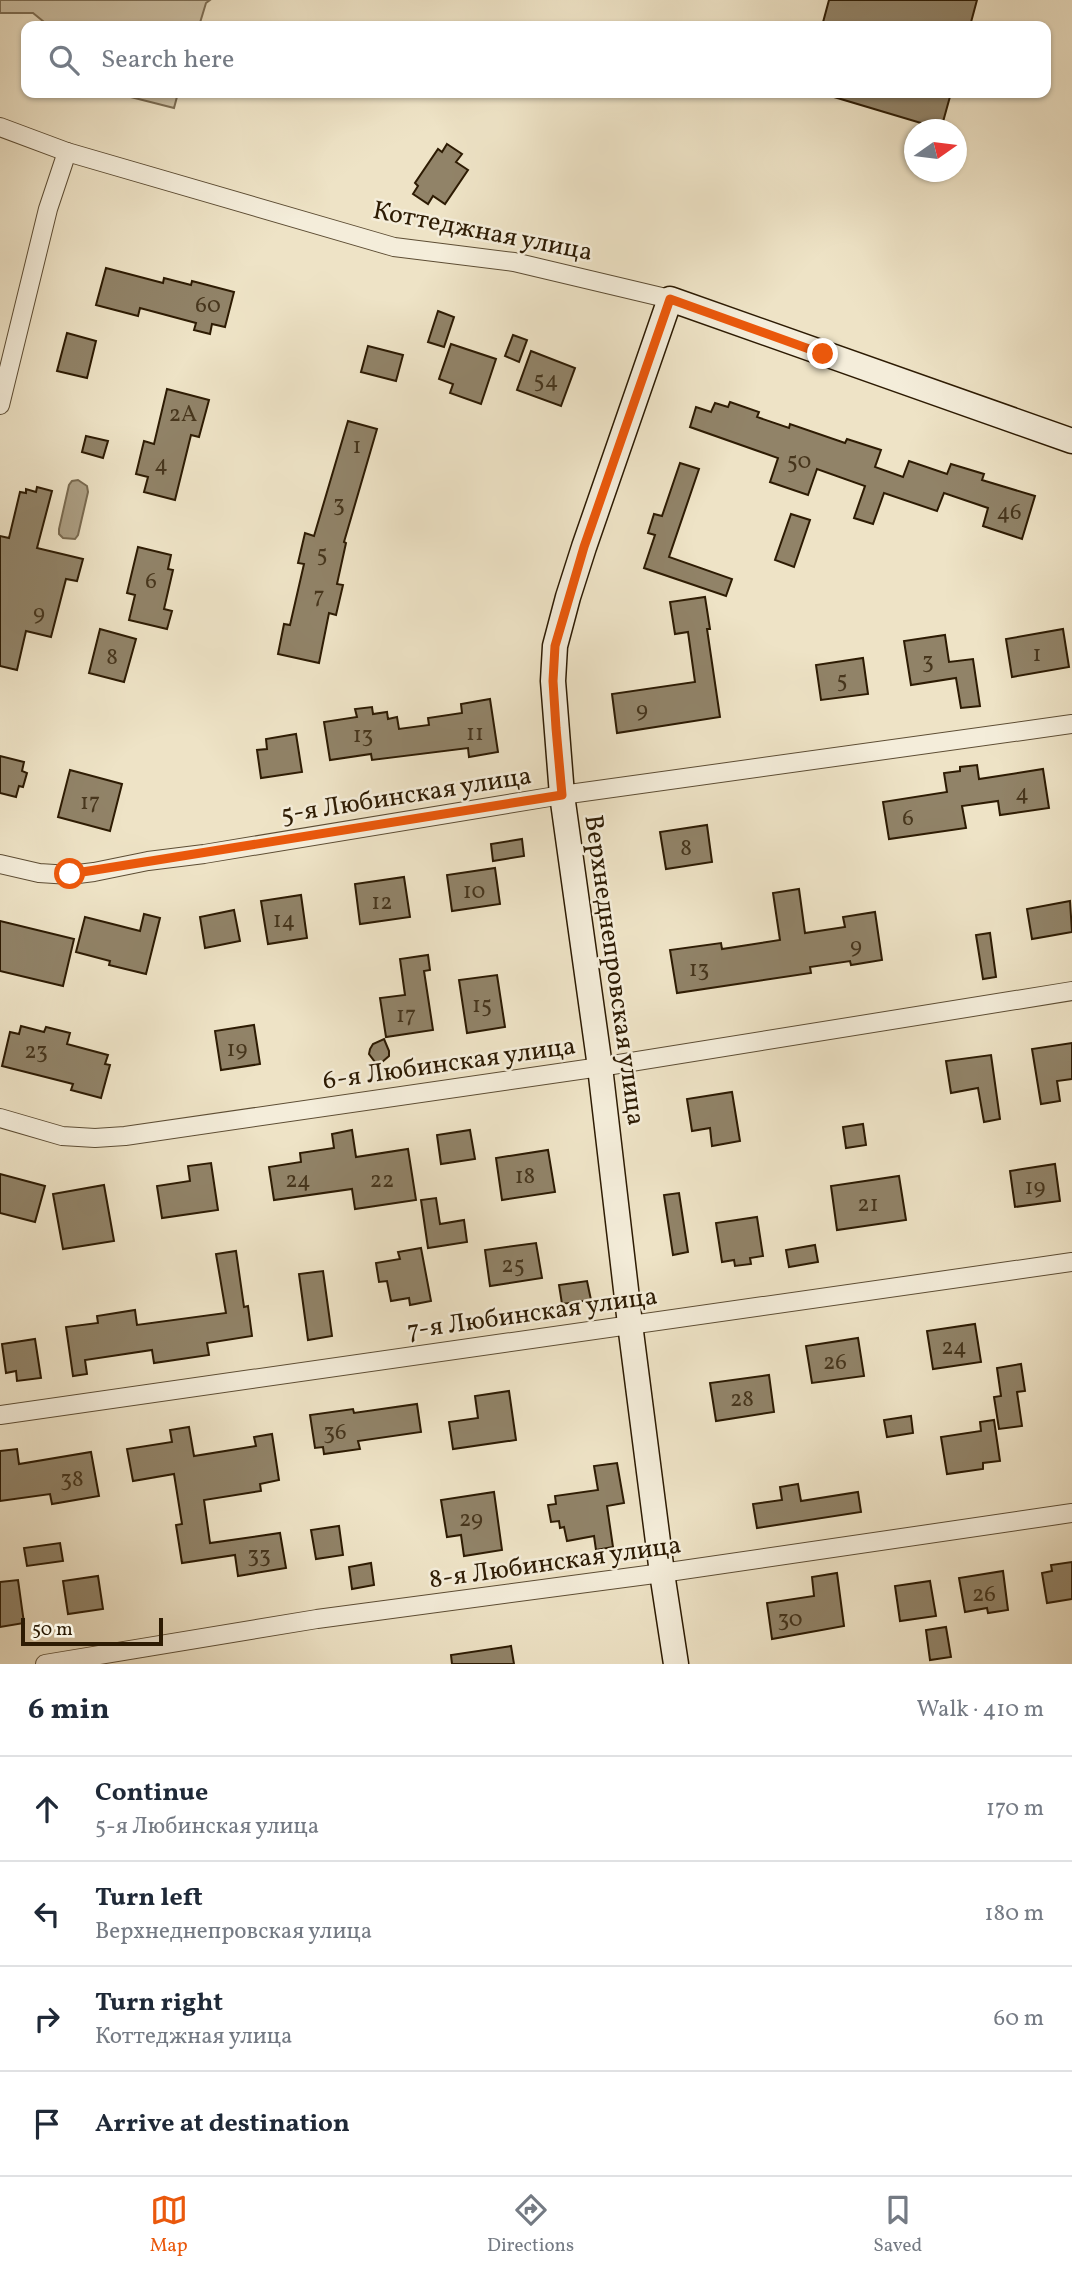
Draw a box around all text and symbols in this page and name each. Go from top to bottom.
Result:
search box [21,21,1051,98]
icon: search [45,41,83,79]
text: Search here [101,42,234,78]
north arrow [904,119,967,182]
street label: Коттеджная улица [370,193,596,271]
house number: 60 [195,290,221,322]
route end [807,338,838,369]
house number: 54 [534,365,558,397]
house number: 2А [169,399,197,431]
house number: 1 [353,431,361,463]
house number: 50 [787,446,811,478]
house number: 4 [154,449,168,481]
house number: 3 [333,489,345,521]
house number: 46 [996,497,1022,529]
house number: 5 [316,539,328,571]
house number: 6 [145,566,157,598]
house number: 7 [313,581,325,613]
house number: 9 [33,598,45,630]
house number: 1 [1033,639,1041,671]
house number: 8 [106,642,118,674]
house number: 3 [922,646,934,678]
house number: 5 [836,665,848,697]
house number: 9 [636,695,648,727]
house number: 11 [466,718,484,750]
house number: 13 [353,720,373,752]
street label: 5-я Любинская улица [278,758,534,834]
house number: 4 [1015,778,1029,810]
house number: 17 [80,787,100,819]
house number: 6 [902,803,914,835]
street label: Верхнеднепровская улица [574,813,654,1128]
house number: 8 [680,833,692,865]
route start [54,858,85,889]
house number: 10 [463,876,485,908]
house number: 12 [371,887,393,919]
house number: 14 [273,905,295,937]
house number: 9 [850,931,862,963]
house number: 13 [689,954,709,986]
house number: 15 [472,990,492,1022]
house number: 17 [396,1000,416,1032]
street label: 6-я Любинская улица [321,1028,578,1100]
house number: 19 [227,1034,247,1066]
house number: 23 [24,1036,48,1068]
house number: 18 [515,1161,535,1193]
house number: 24 [285,1165,311,1197]
house number: 22 [370,1165,394,1197]
house number: 19 [1025,1172,1045,1204]
house number: 21 [857,1189,879,1221]
house number: 25 [501,1250,525,1282]
street label: 7-я Любинская улица [405,1279,660,1349]
house number: 24 [941,1332,967,1364]
house number: 26 [823,1347,847,1379]
house number: 28 [730,1384,754,1416]
house number: 36 [323,1417,347,1449]
house number: 38 [60,1464,84,1496]
house number: 29 [459,1504,483,1536]
street label: 8-я Любинская улица [427,1527,684,1598]
house number: 33 [247,1540,271,1572]
house number: 26 [972,1579,996,1611]
house number: 30 [777,1604,803,1636]
scale bar [21,1615,163,1647]
text: 50 m [32,1617,73,1643]
text: 6 min [28,1689,110,1731]
text: Walk · 410 m [917,1694,1044,1726]
text: Continue [95,1775,208,1811]
icon: ahead [28,1790,66,1828]
text: 170 m [986,1793,1044,1825]
text: 5-я Любинская улица [95,1811,319,1843]
text: Turn left [95,1880,203,1916]
icon: left [28,1895,66,1933]
text: 180 m [985,1898,1044,1930]
text: Верхнеднепровская улица [95,1916,372,1948]
text: Turn right [95,1985,223,2021]
icon: right [28,2000,66,2038]
text: 60 m [994,2003,1044,2035]
text: Коттеджная улица [95,2021,293,2053]
icon: arrive [28,2105,66,2143]
text: Arrive at destination [95,2106,350,2142]
tab: Map [150,2191,188,2259]
tab: Directions [487,2191,574,2259]
tab: Saved [873,2191,922,2259]

